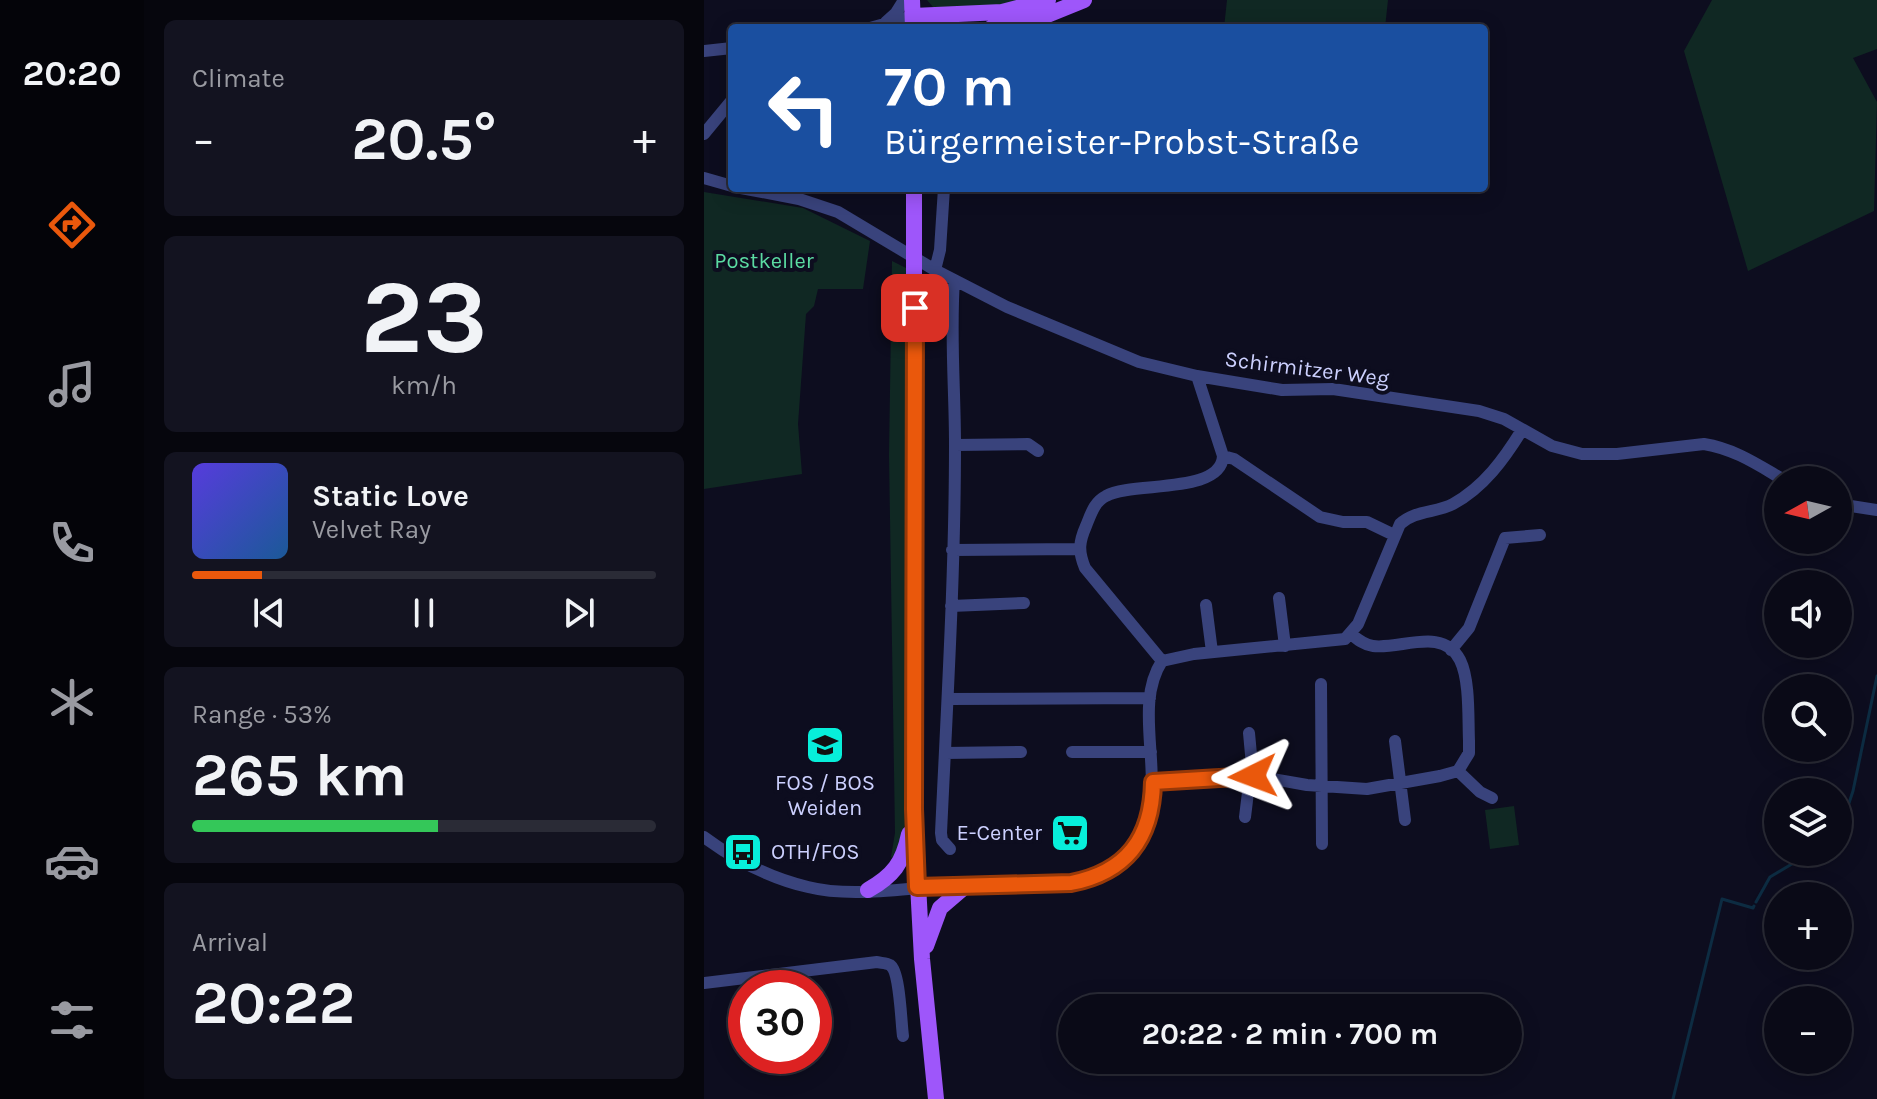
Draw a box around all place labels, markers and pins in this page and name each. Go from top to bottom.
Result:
pin [881,274,949,342]
school or university icon: FOS / BOS Weiden [804,724,846,766]
place label: FOS / BOS Weiden [775,770,875,821]
supermarket icon: E-Center [1049,812,1091,854]
place label: E-Center [956,820,1042,846]
bus stop icon: OTH/FOS [722,831,764,873]
place label: OTH/FOS [771,839,859,865]

